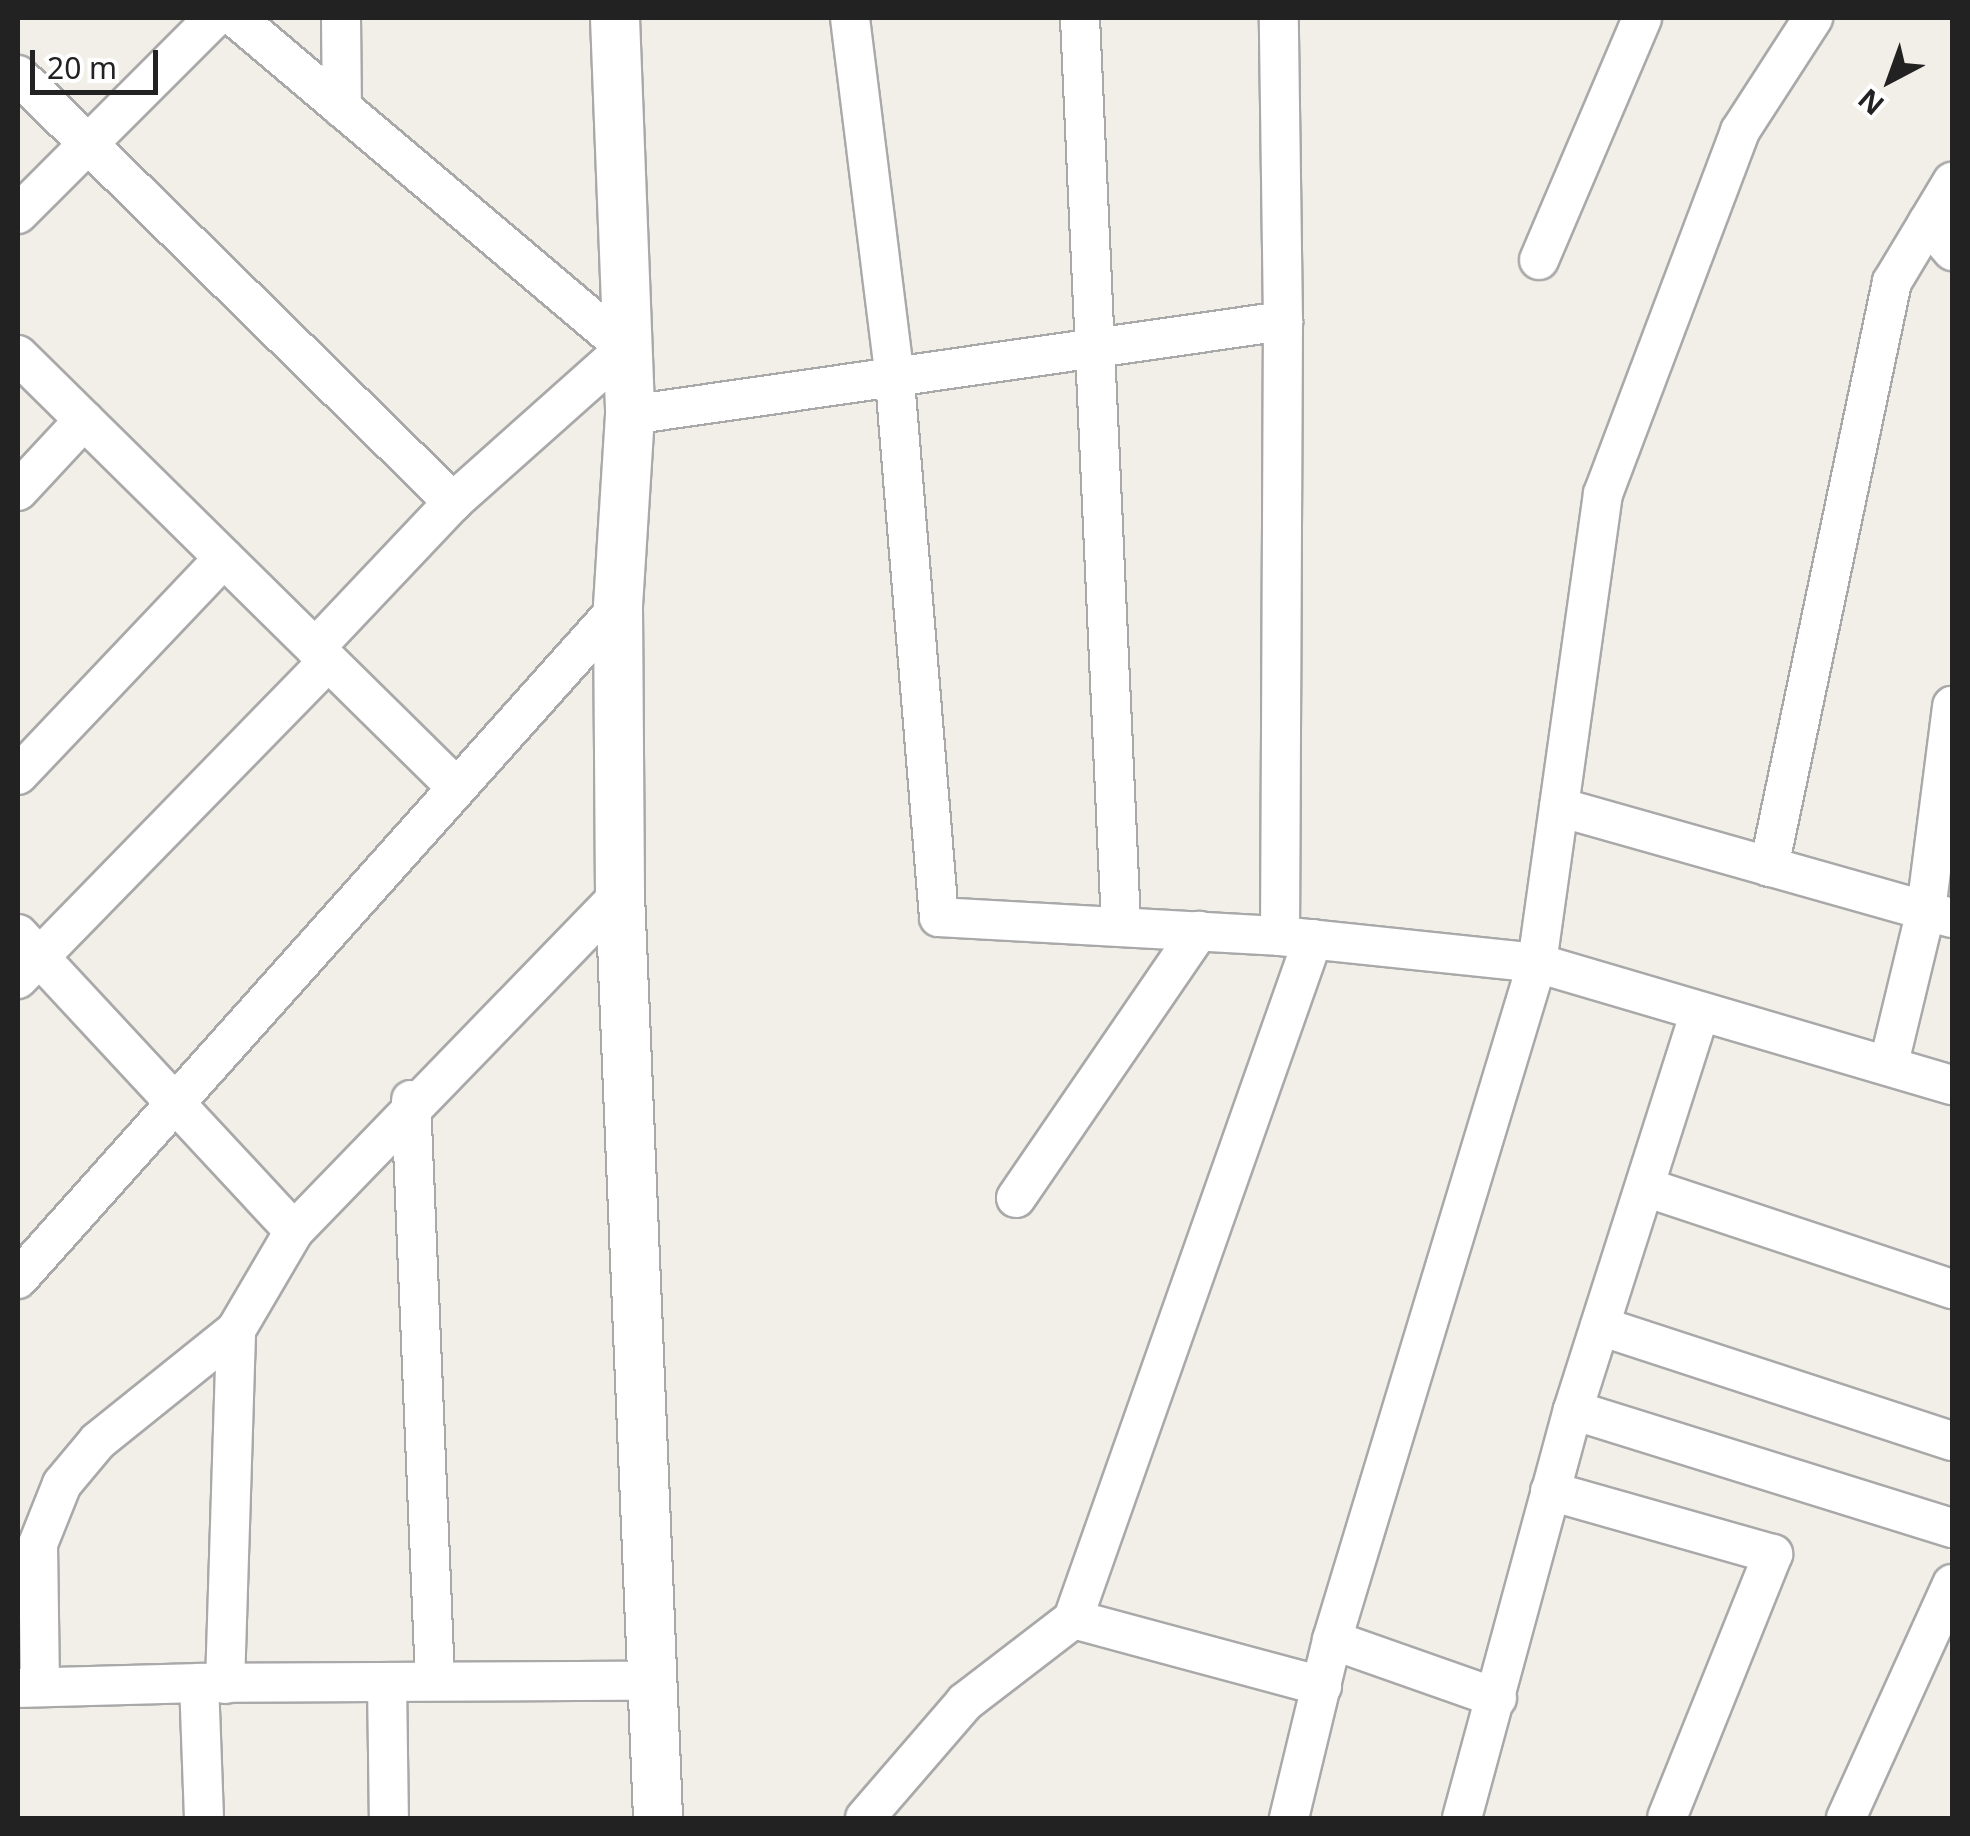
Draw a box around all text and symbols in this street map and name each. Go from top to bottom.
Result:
scale bar [35,30,162,92]
north arrow [1840,30,1940,130]
text: 20 m [47,47,117,88]
text: N [1849,81,1891,124]

